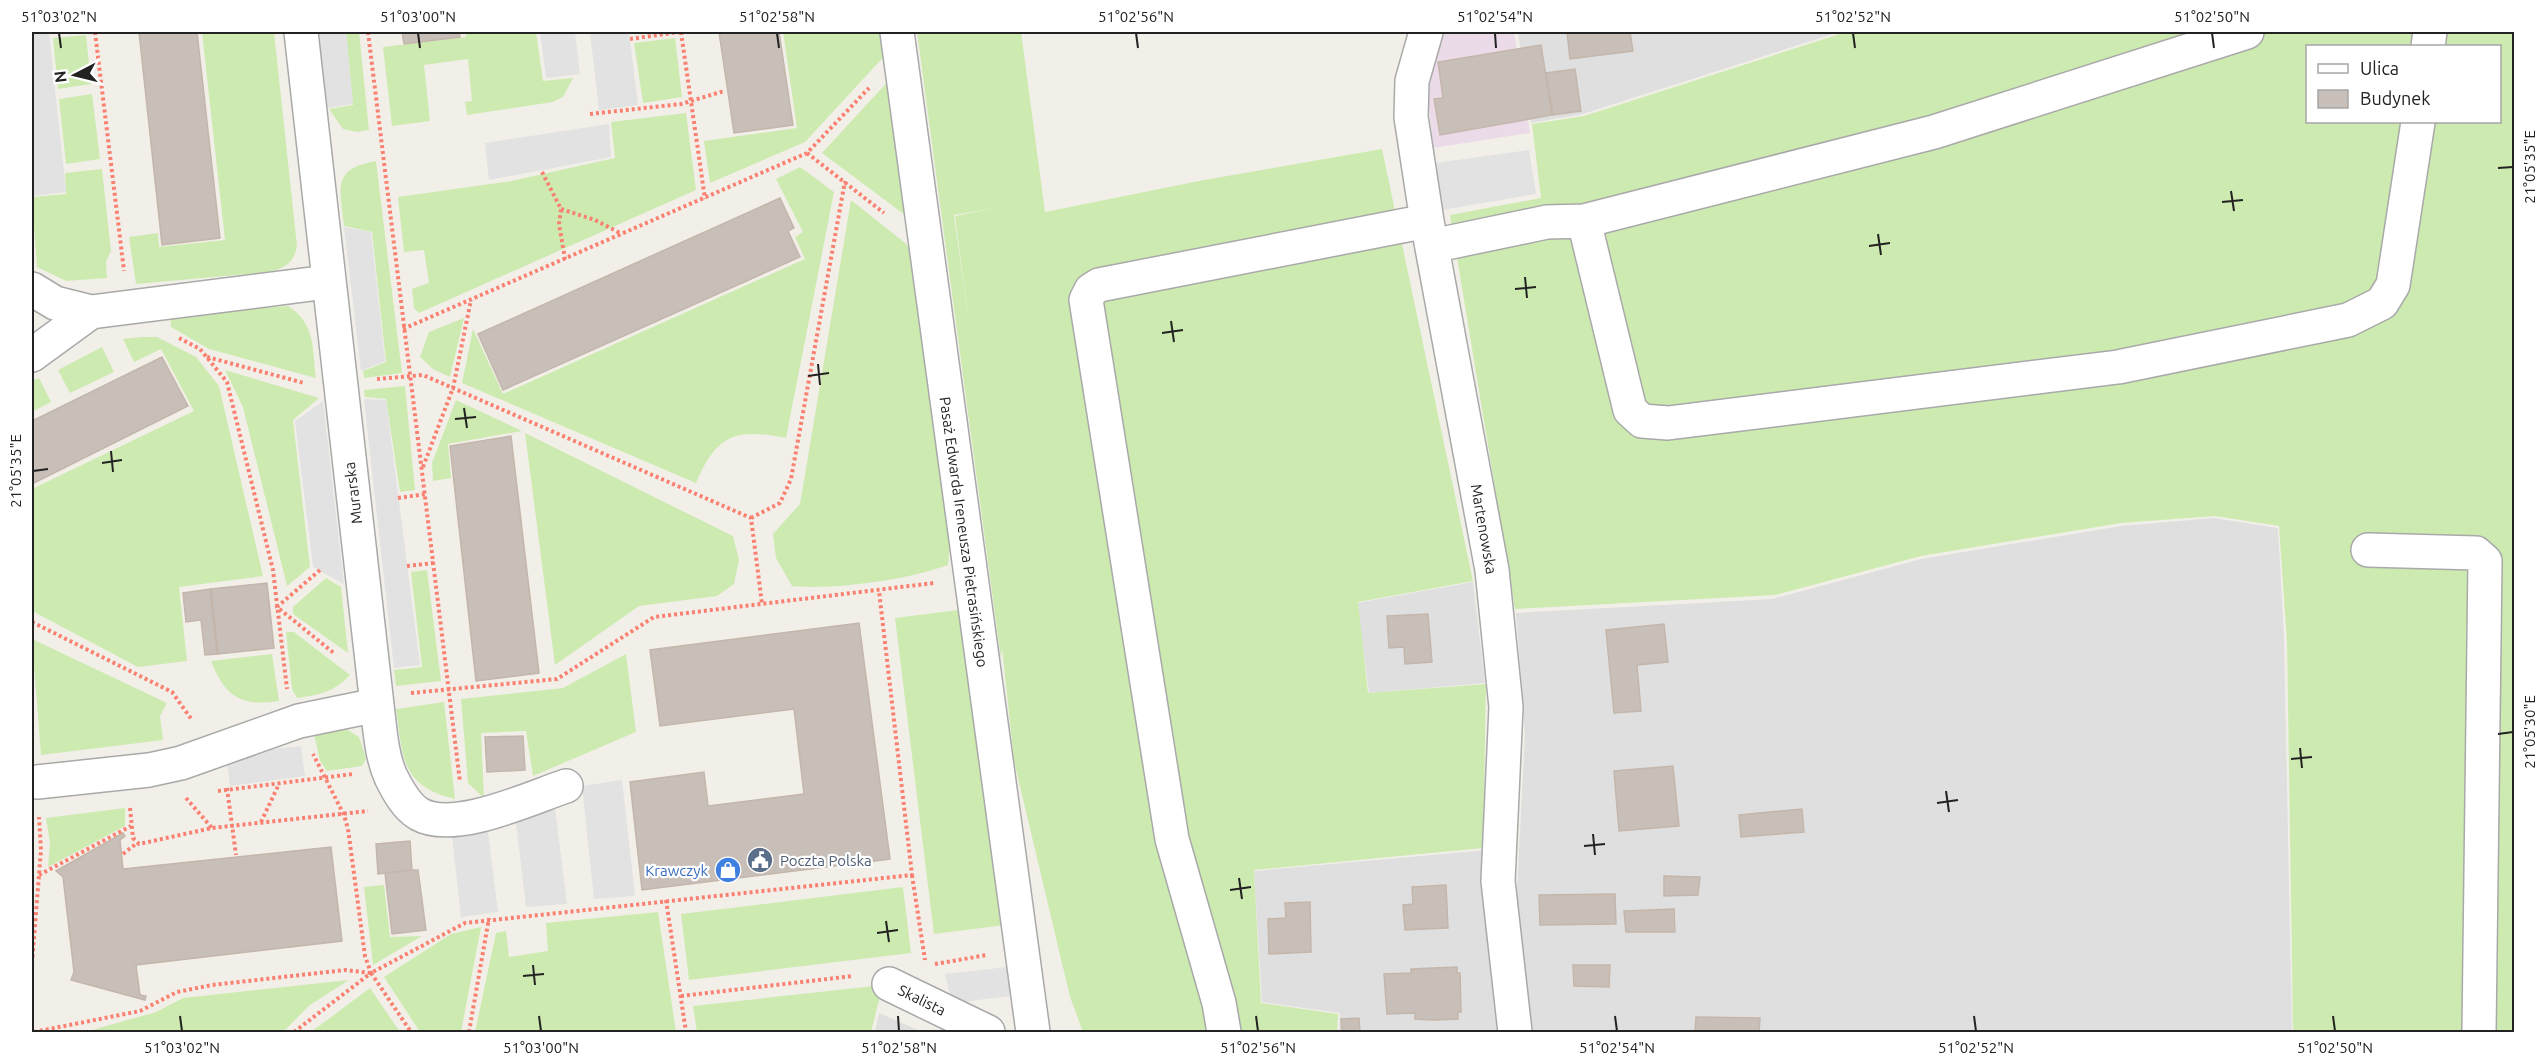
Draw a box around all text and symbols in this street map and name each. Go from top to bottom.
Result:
text: 51°03'02"N [21,8,97,25]
text: 51°03'00"N [380,8,456,25]
text: 51°02'58"N [739,8,815,25]
text: 51°02'56"N [1098,8,1174,25]
text: 51°02'54"N [1457,8,1533,25]
text: 51°02'52"N [1815,8,1891,25]
text: 51°02'50"N [2174,8,2250,25]
north arrow [45,45,105,105]
legend [2306,45,2501,123]
text: Ulica [2360,58,2399,78]
text: N [50,70,70,84]
text: Budynek [2360,88,2430,108]
text: 21°05'35"E [2521,130,2538,204]
street label: Pasaż Edwarda Ireneusza Pietrasińskiego [937,396,991,668]
text: 21°05'35"E [7,434,24,508]
street label: Murarska [341,461,365,525]
street label: Martenowska [1468,483,1500,575]
text: 21°05'30"E [2521,695,2538,769]
public building icon: Poczta Polska [745,845,775,875]
place label: Poczta Polska [780,852,872,869]
shop icon: Krawczyk [713,855,743,885]
place label: Krawczyk [645,862,708,879]
street label: Skalista [895,981,949,1019]
text: 51°03'02"N [144,1039,220,1056]
text: 51°03'00"N [503,1039,579,1056]
text: 51°02'58"N [861,1039,937,1056]
text: 51°02'56"N [1220,1039,1296,1056]
text: 51°02'54"N [1579,1039,1655,1056]
text: 51°02'52"N [1938,1039,2014,1056]
text: 51°02'50"N [2297,1039,2373,1056]

